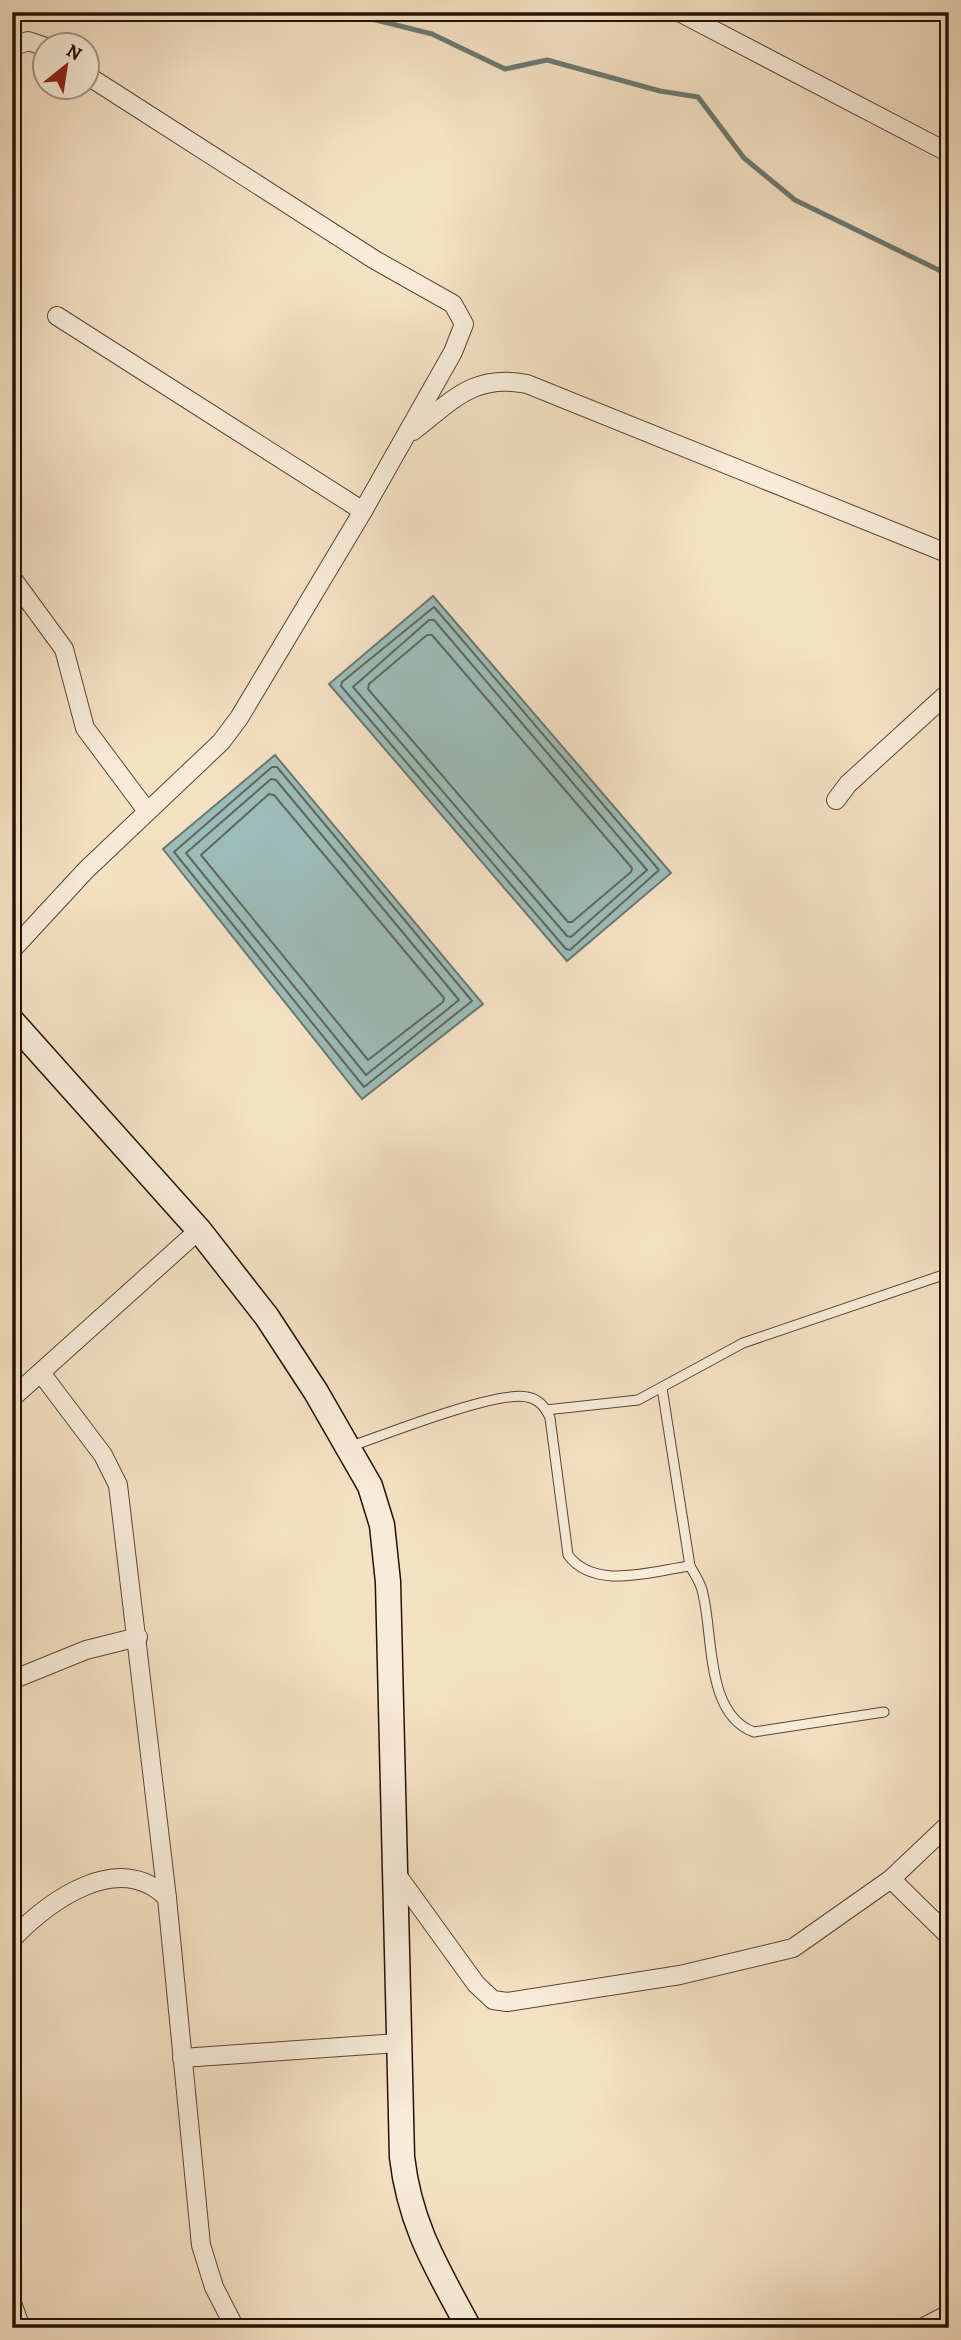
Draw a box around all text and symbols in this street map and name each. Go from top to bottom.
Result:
north arrow [32,32,102,102]
text: N [62,37,87,67]

